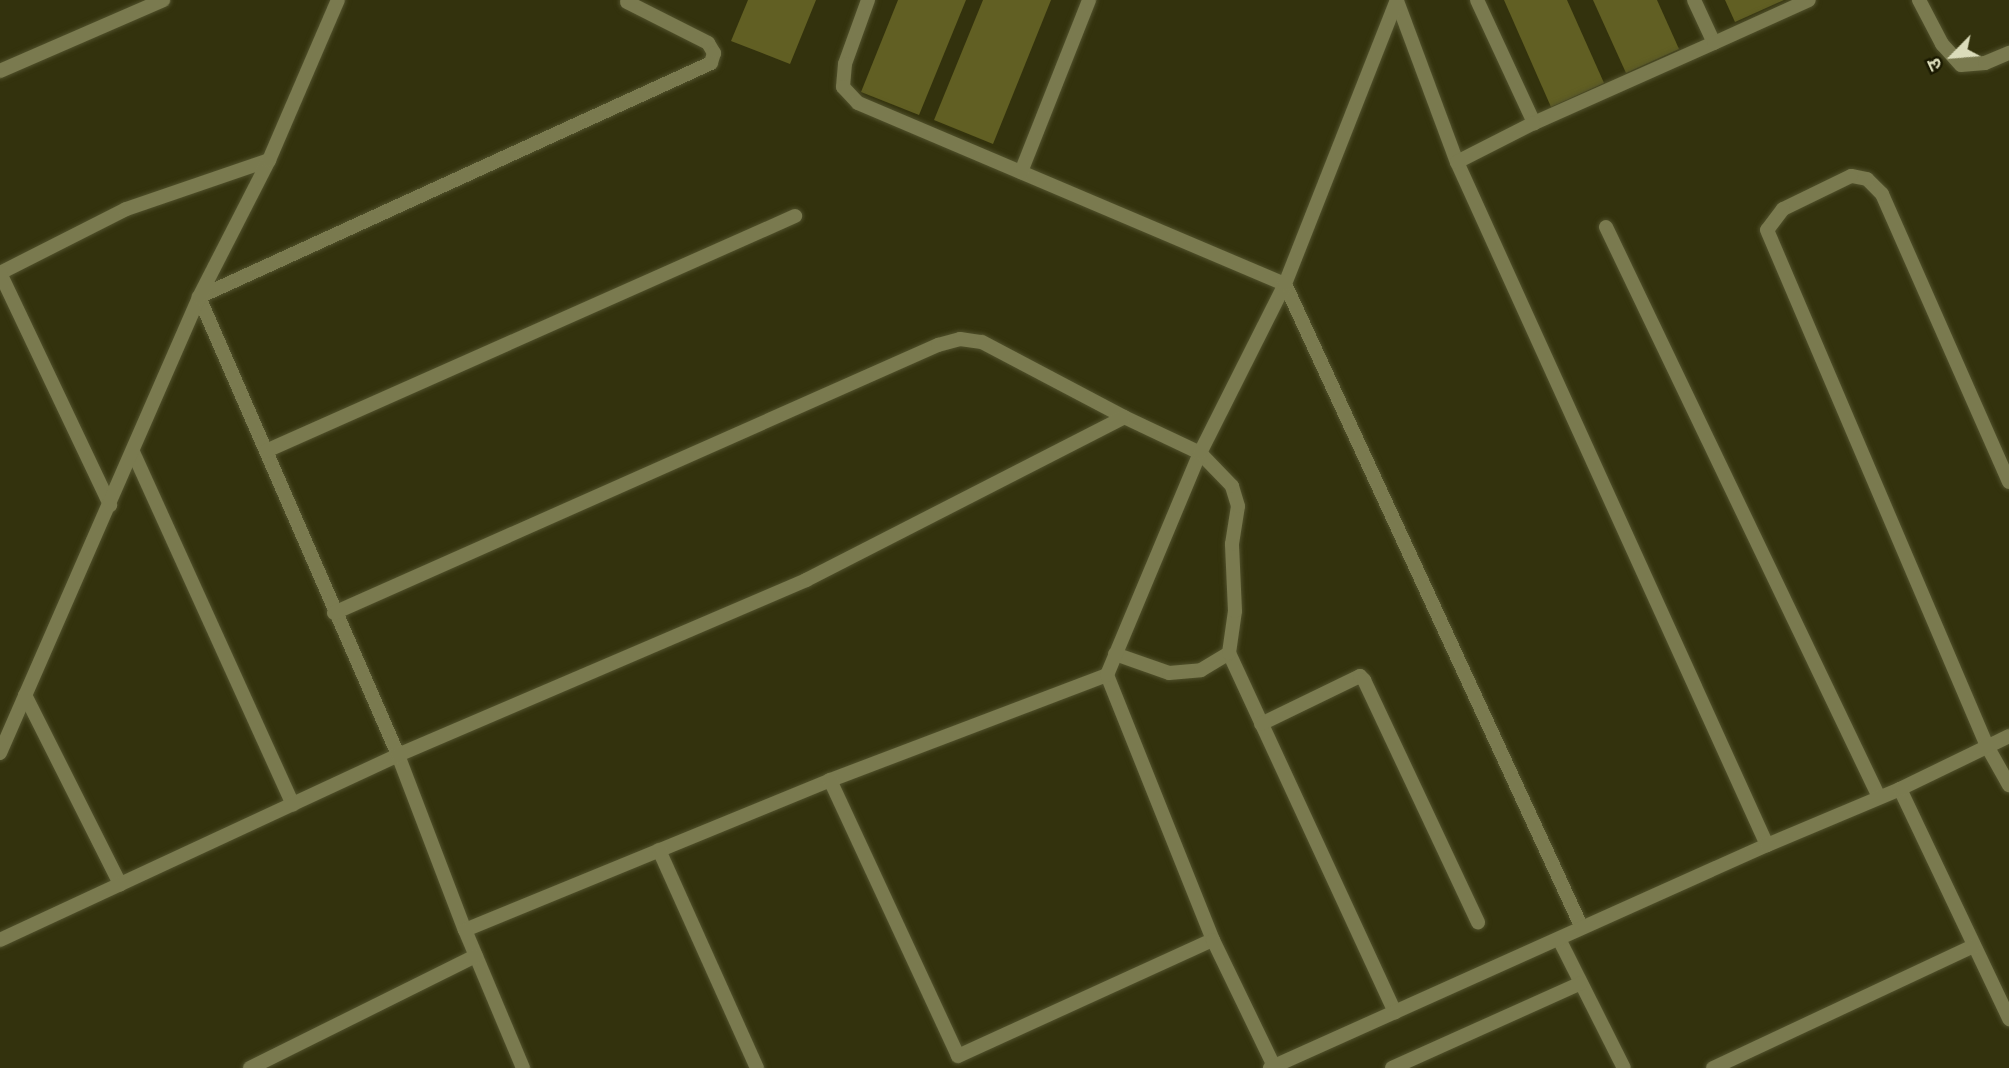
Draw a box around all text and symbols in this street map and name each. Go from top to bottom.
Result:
north arrow [1918,21,1988,91]
text: उ [1921,55,1947,75]

